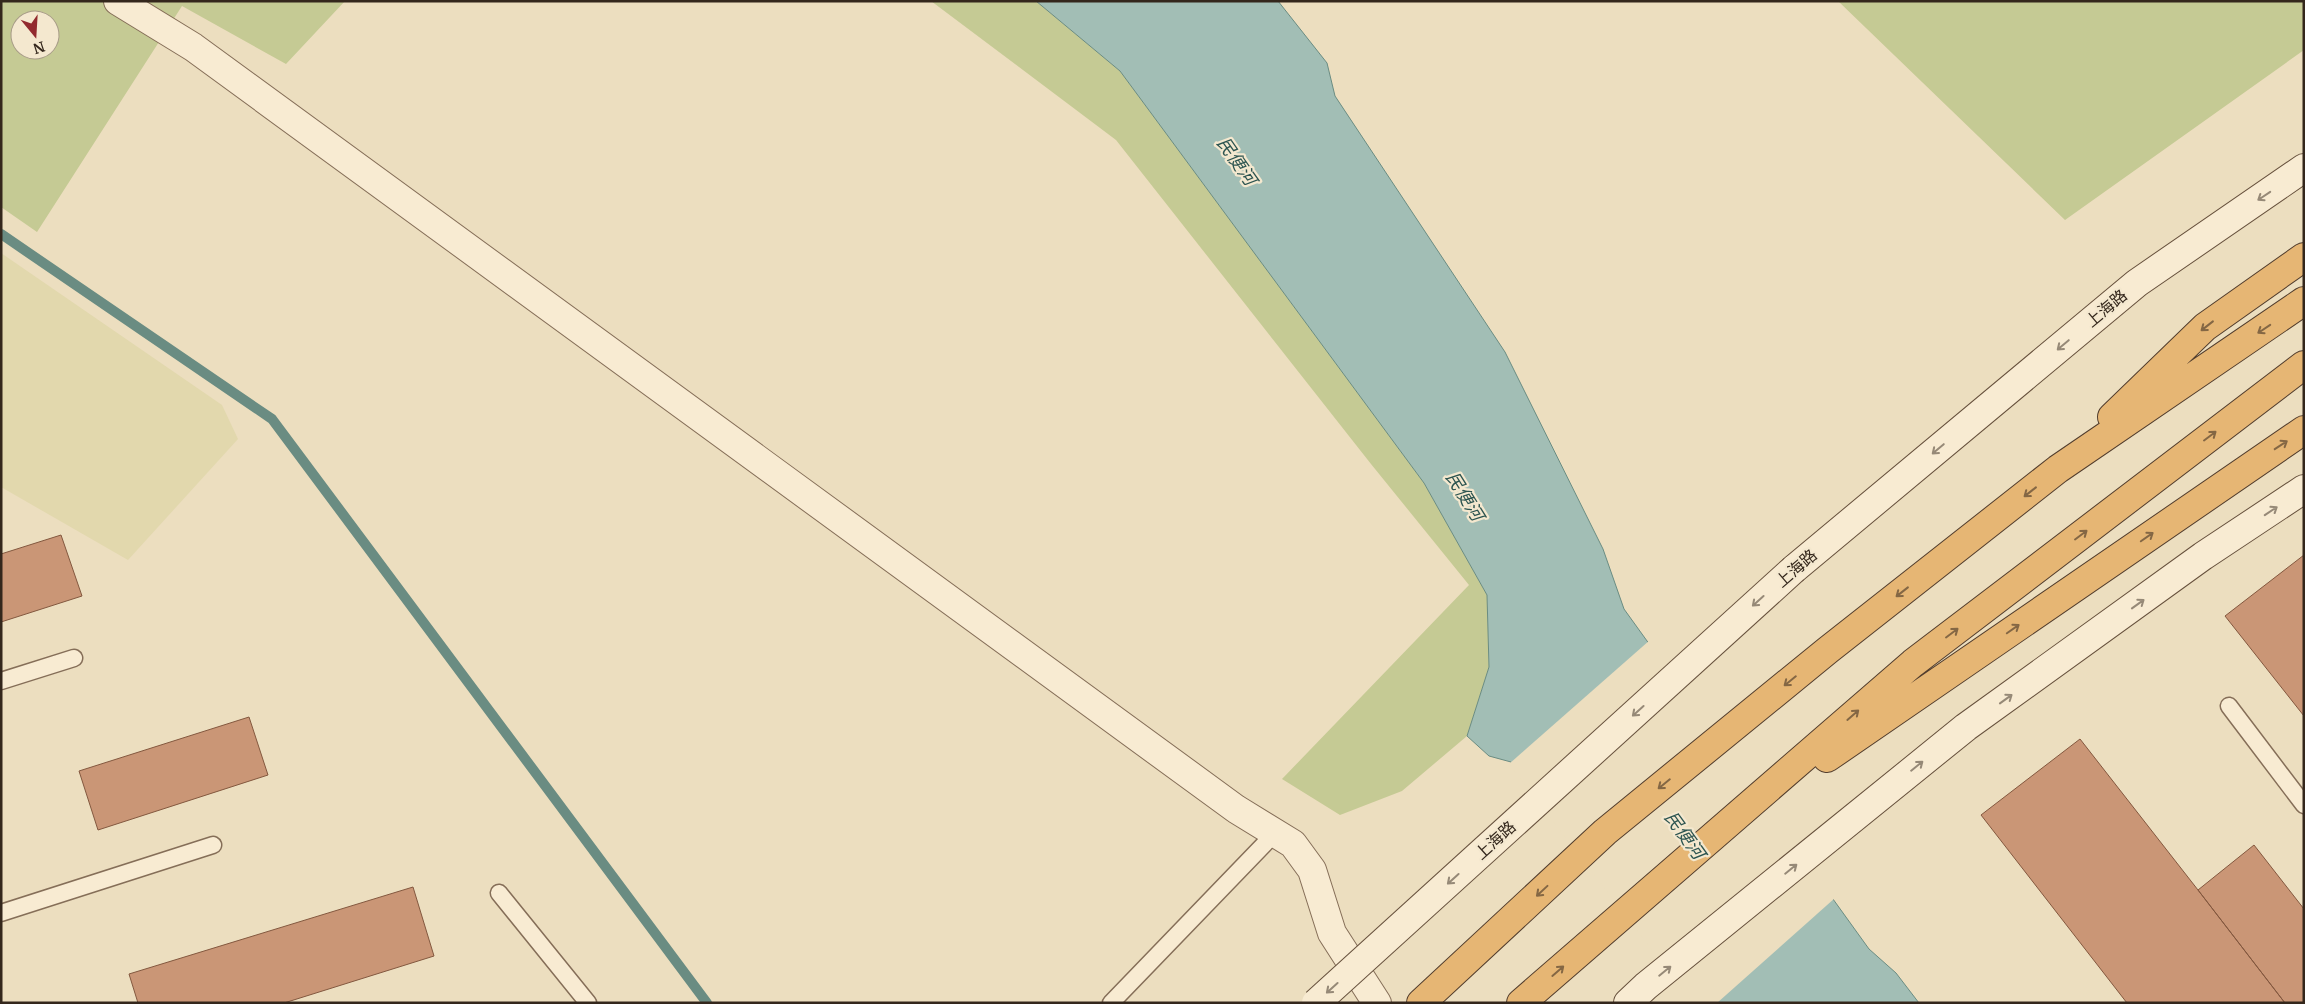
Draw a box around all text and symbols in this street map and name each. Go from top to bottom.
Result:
north arrow [10,10,60,60]
text: N [31,37,47,58]
water label: 民便河 [1212,132,1264,192]
one-way arrow [2257,191,2271,201]
street label: 上海路 [2081,285,2131,331]
one-way arrow [2201,320,2214,331]
one-way arrow [2257,324,2271,334]
one-way arrow [2057,339,2070,350]
one-way arrow [2203,431,2217,441]
one-way arrow [2274,440,2288,450]
one-way arrow [1932,443,1945,454]
water label: 民便河 [1441,467,1491,528]
one-way arrow [2024,486,2037,497]
one-way arrow [2264,506,2278,516]
one-way arrow [2074,529,2087,540]
one-way arrow [2140,532,2154,542]
street label: 上海路 [1771,545,1821,591]
one-way arrow [1895,587,1909,597]
one-way arrow [1751,595,1764,607]
one-way arrow [2130,599,2144,609]
one-way arrow [2006,624,2020,634]
one-way arrow [1945,628,1958,639]
one-way arrow [1784,675,1797,686]
one-way arrow [1999,693,2012,704]
one-way arrow [1631,705,1644,716]
one-way arrow [1846,710,1859,721]
one-way arrow [1911,761,1924,772]
one-way arrow [1658,778,1671,789]
water label: 民便河 [1660,806,1712,866]
street label: 上海路 [1470,817,1520,863]
one-way arrow [1784,863,1797,874]
one-way arrow [1446,873,1459,885]
one-way arrow [1535,885,1548,897]
one-way arrow [1551,965,1564,976]
one-way arrow [1658,965,1671,976]
one-way arrow [1326,982,1339,994]

